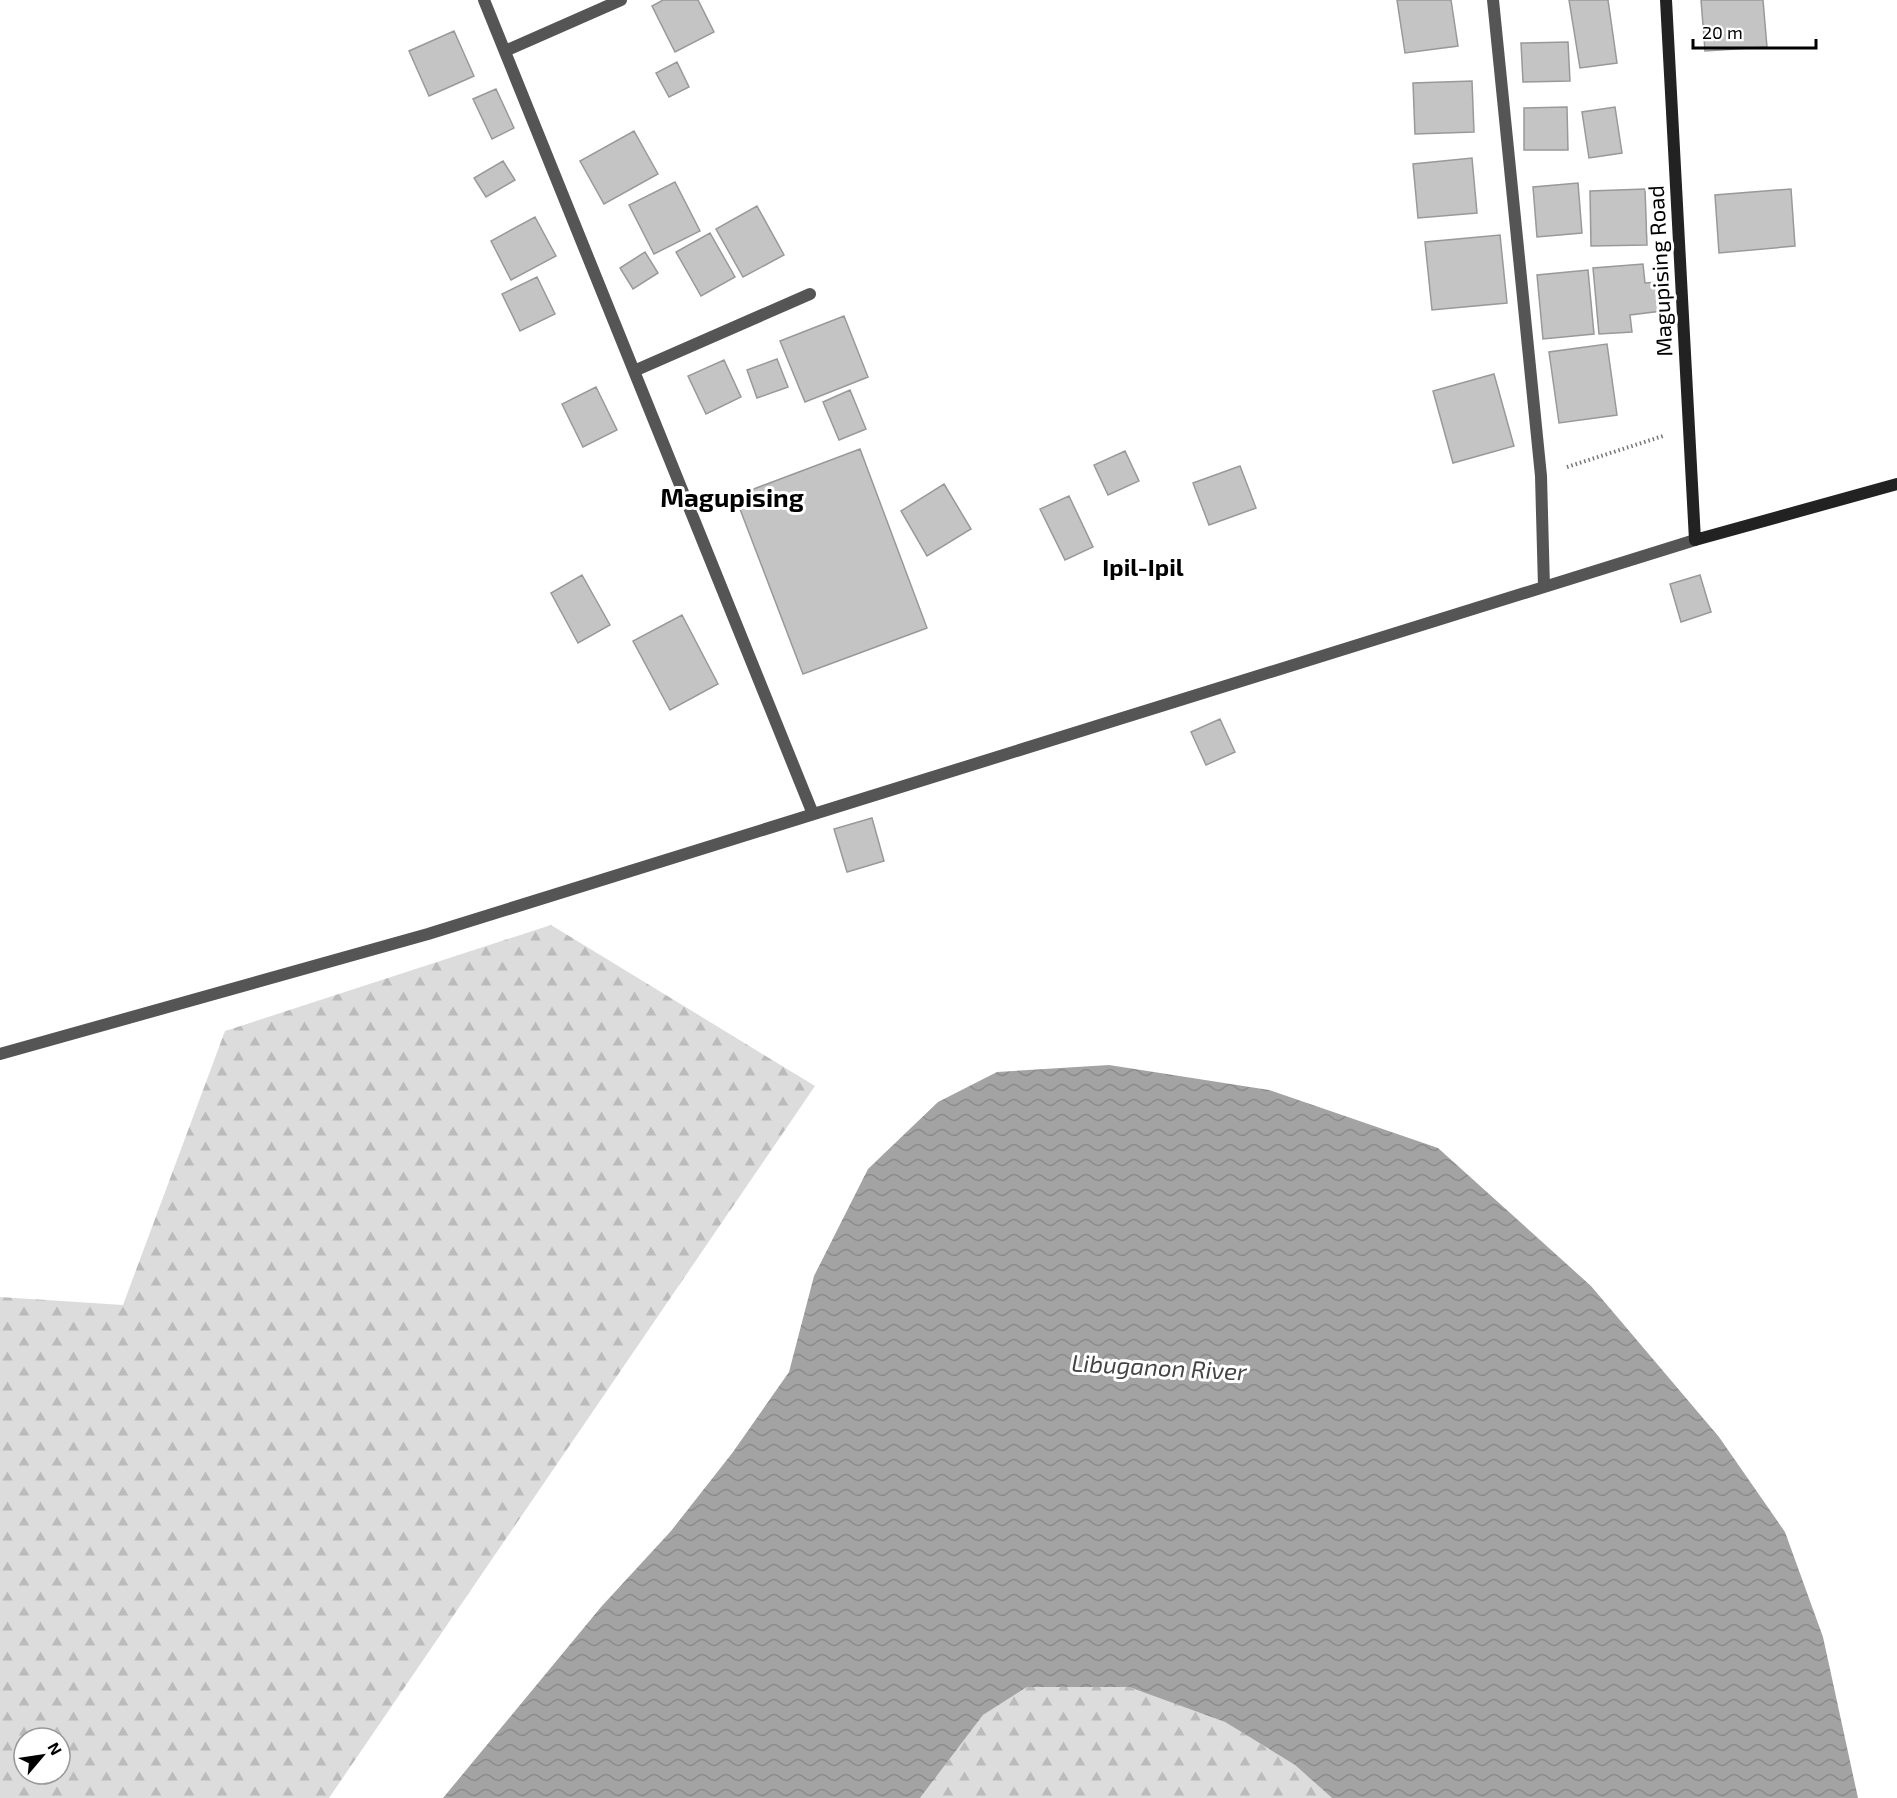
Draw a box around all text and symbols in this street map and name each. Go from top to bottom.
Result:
scale bar [1693,12,1816,50]
text: 20 m [1702,21,1743,43]
street label: Magupising Road [1642,185,1676,357]
district label: Magupising [660,481,804,512]
district label: Ipil-Ipil [1102,552,1184,581]
water label: Libuganon River [1071,1347,1248,1386]
north arrow [12,1726,72,1786]
text: N [44,1739,67,1758]

